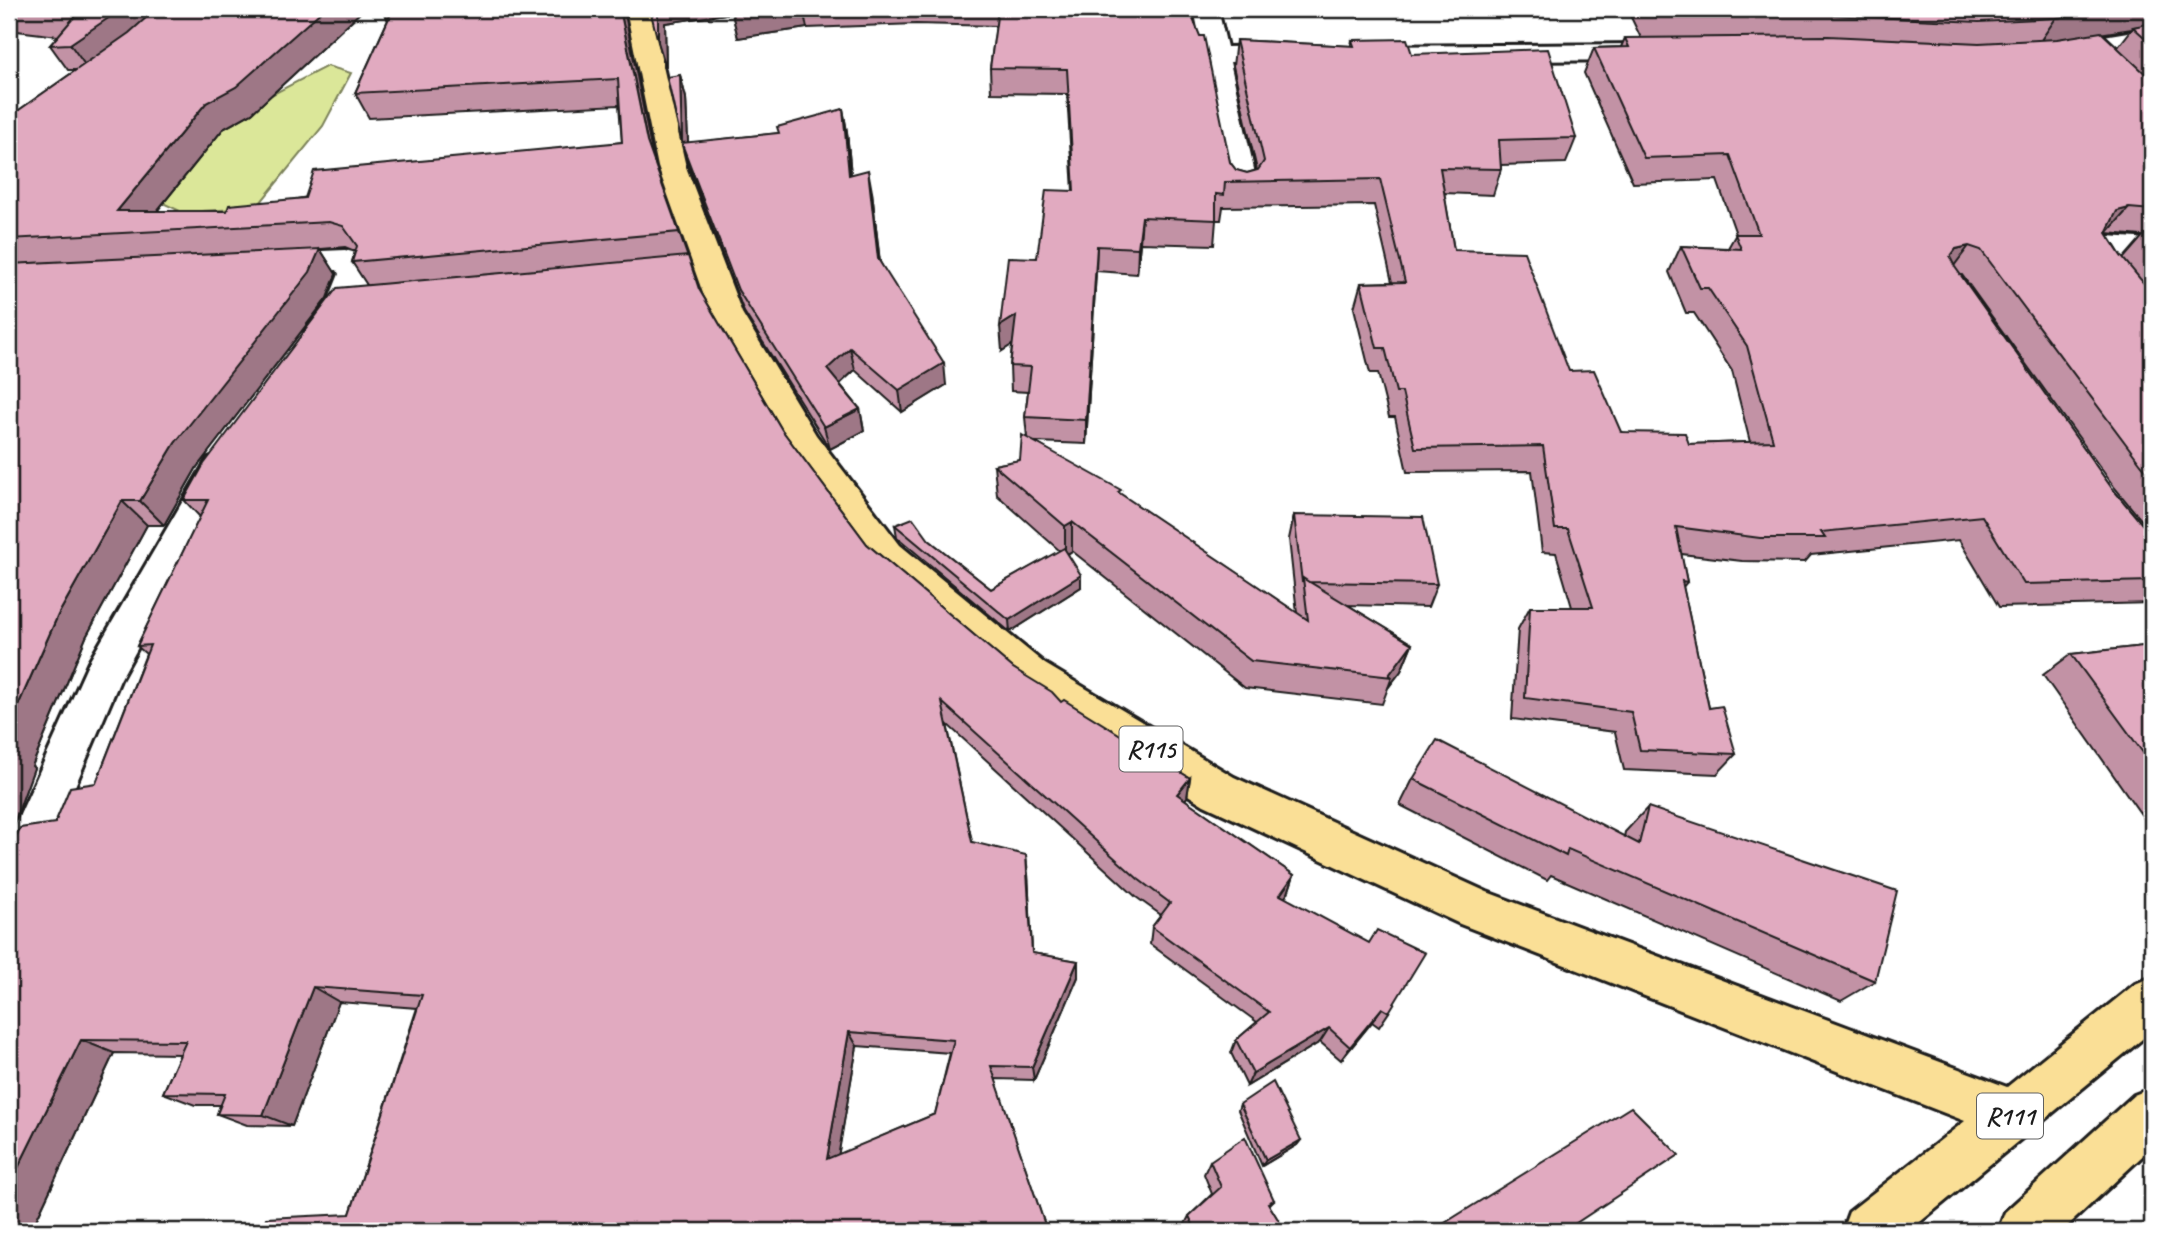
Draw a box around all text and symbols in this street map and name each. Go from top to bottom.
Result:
road number: R115 [1120,726,1182,772]
road number: R111 [1977,1093,2043,1138]

